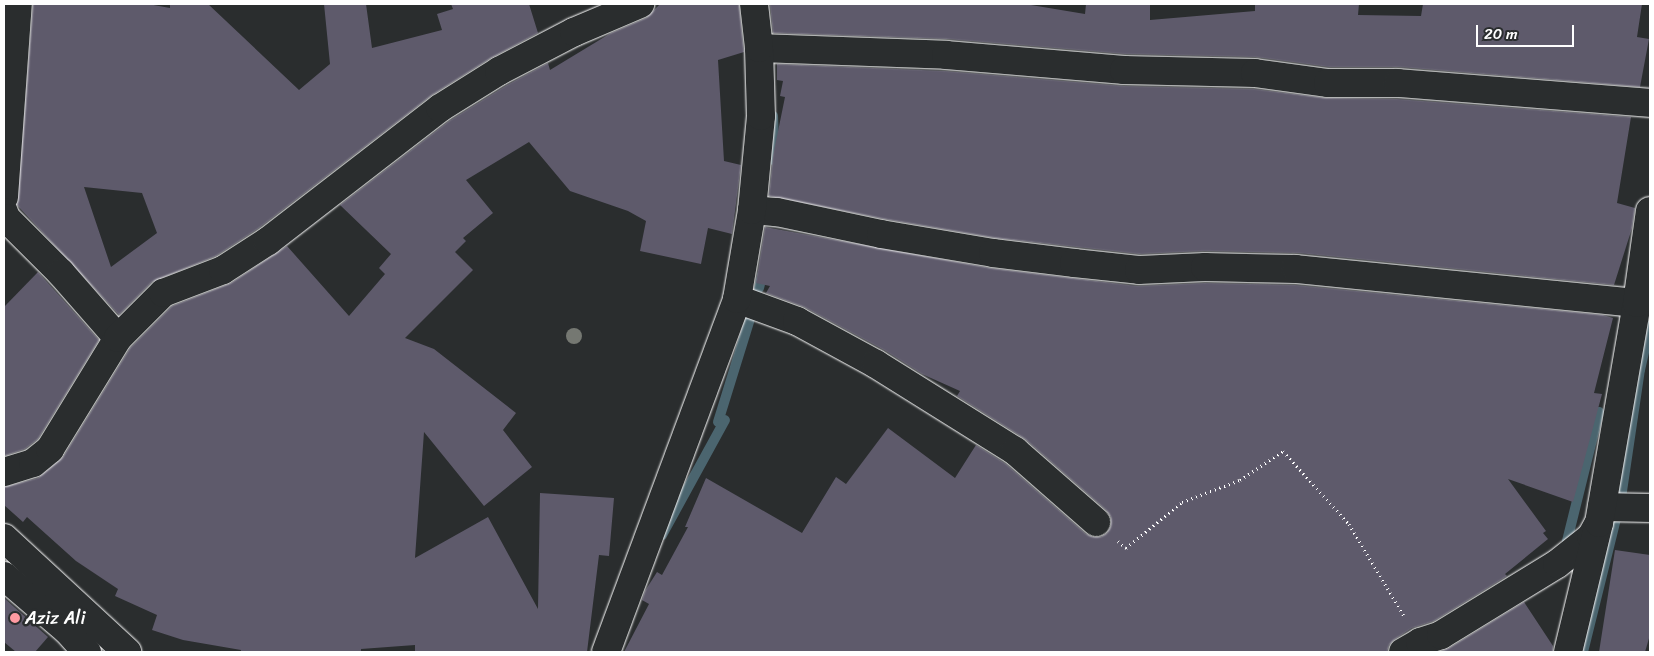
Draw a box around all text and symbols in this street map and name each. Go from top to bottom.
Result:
scale bar [1479,15,1576,47]
text: 20 m [1484,21,1518,47]
place label: Aziz Ali [25,607,85,629]
marker: Aziz Ali [9,612,21,624]

